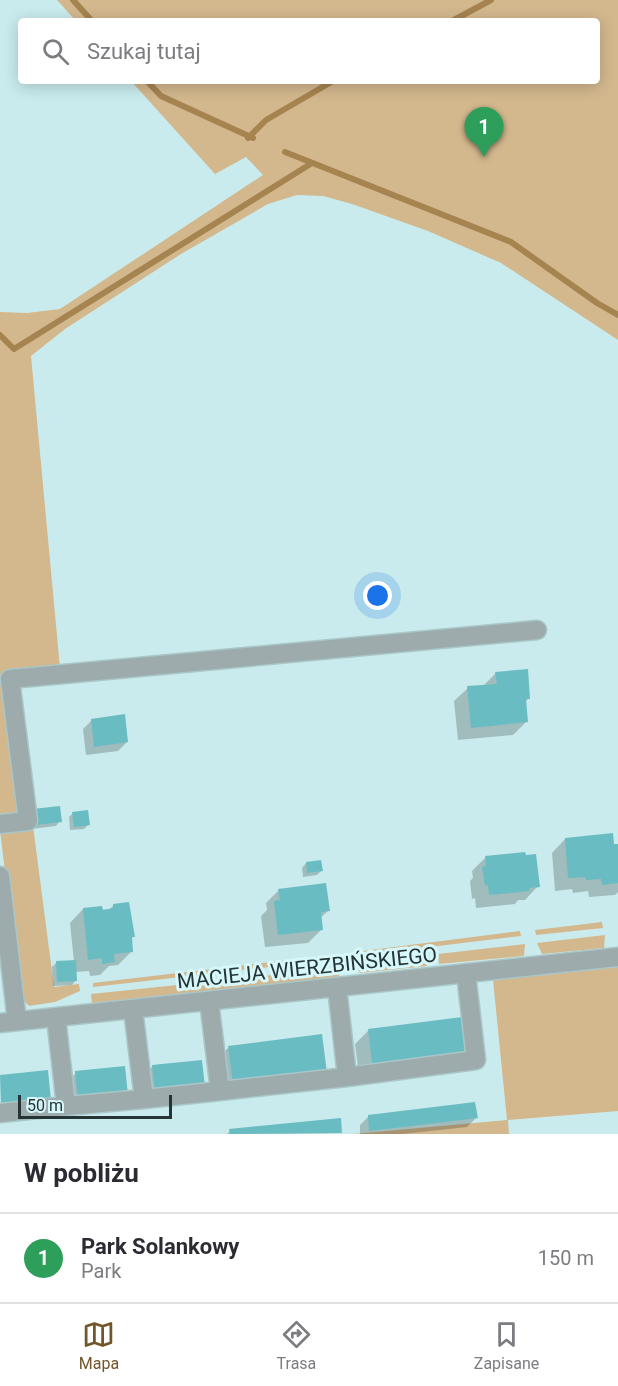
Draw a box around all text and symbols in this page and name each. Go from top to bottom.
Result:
search box [18,18,600,84]
icon: search [39,35,72,68]
text: Szukaj tutaj [87,39,201,64]
pin: 1 [464,108,504,157]
your location [363,581,392,610]
street label: MACIEJA WIERZBIŃSKIEGO [176,942,438,994]
scale bar [18,1092,172,1120]
text: 50 m [27,1096,63,1115]
text: W pobliżu [24,1158,139,1188]
text: Park Solankowy [81,1234,239,1259]
text: 1 [38,1246,49,1270]
text: 150 m [538,1246,594,1270]
text: Park [81,1259,121,1283]
tab: Mapa [79,1318,119,1373]
tab: Trasa [277,1318,316,1373]
tab: Zapisane [474,1318,539,1373]

